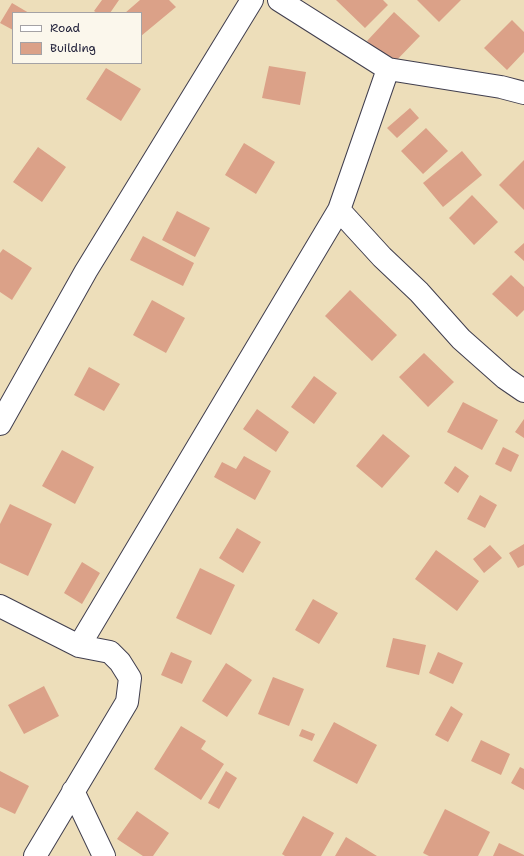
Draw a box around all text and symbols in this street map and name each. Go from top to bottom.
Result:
legend [12,12,142,64]
text: Road [50,20,80,36]
text: Building [50,40,96,56]

